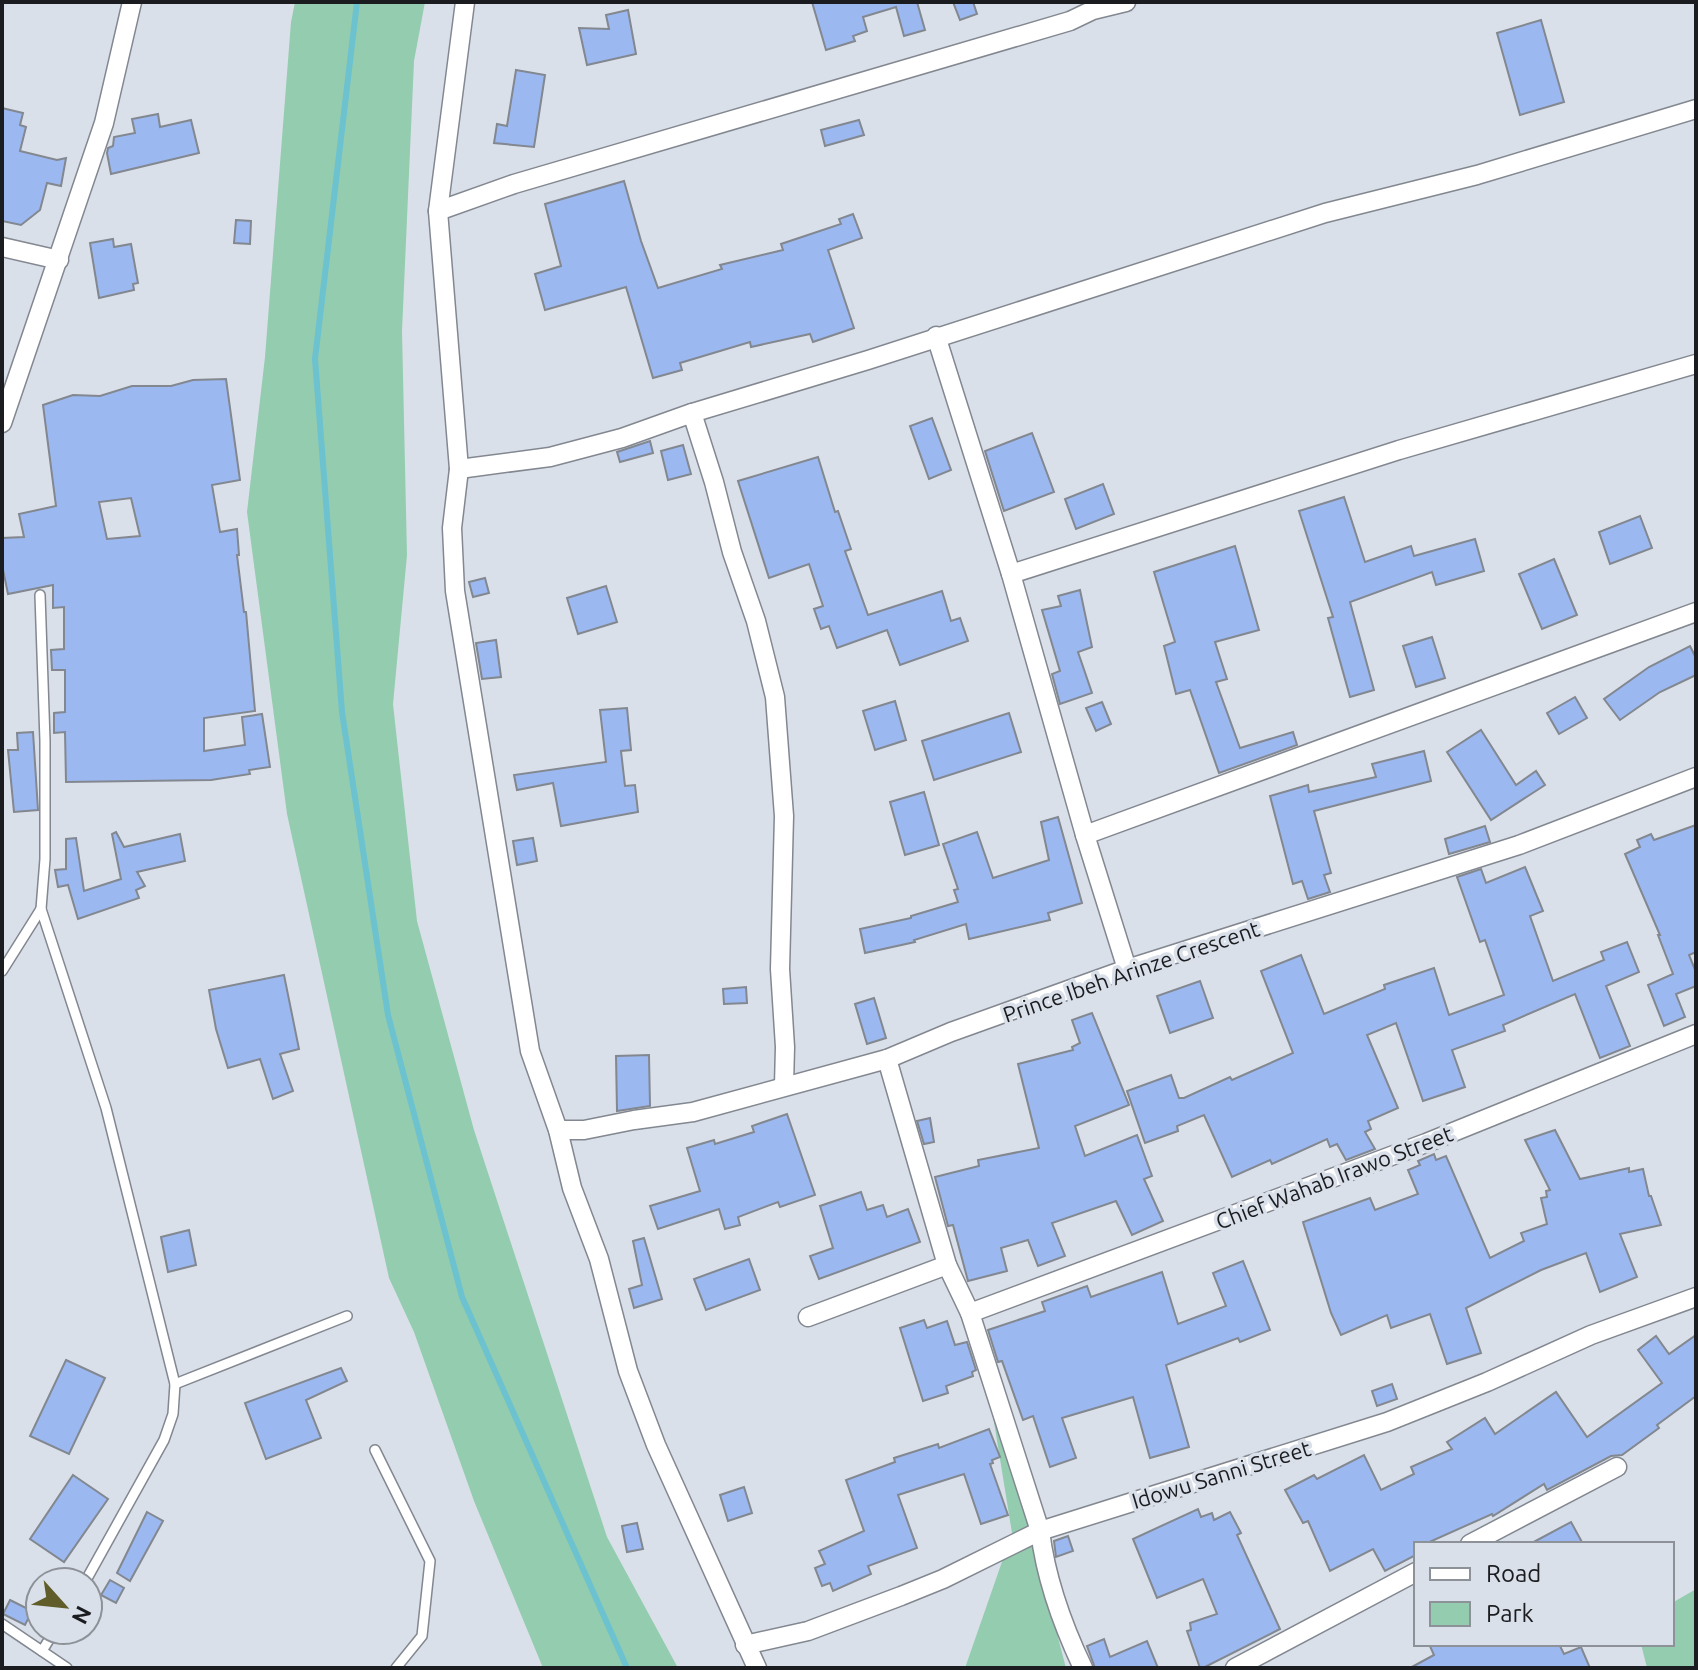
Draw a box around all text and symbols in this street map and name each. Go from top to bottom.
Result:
street label: Prince Ibeh Arinze Crescent [999,915,1263,1027]
street label: Chief Wahab Irawo Street [1212,1120,1456,1234]
street label: Idowu Sanni Street [1128,1435,1314,1513]
legend [1414,1542,1674,1646]
text: Road [1486,1560,1541,1587]
north arrow [24,1566,104,1646]
text: Park [1486,1600,1534,1627]
text: N [67,1602,97,1628]

